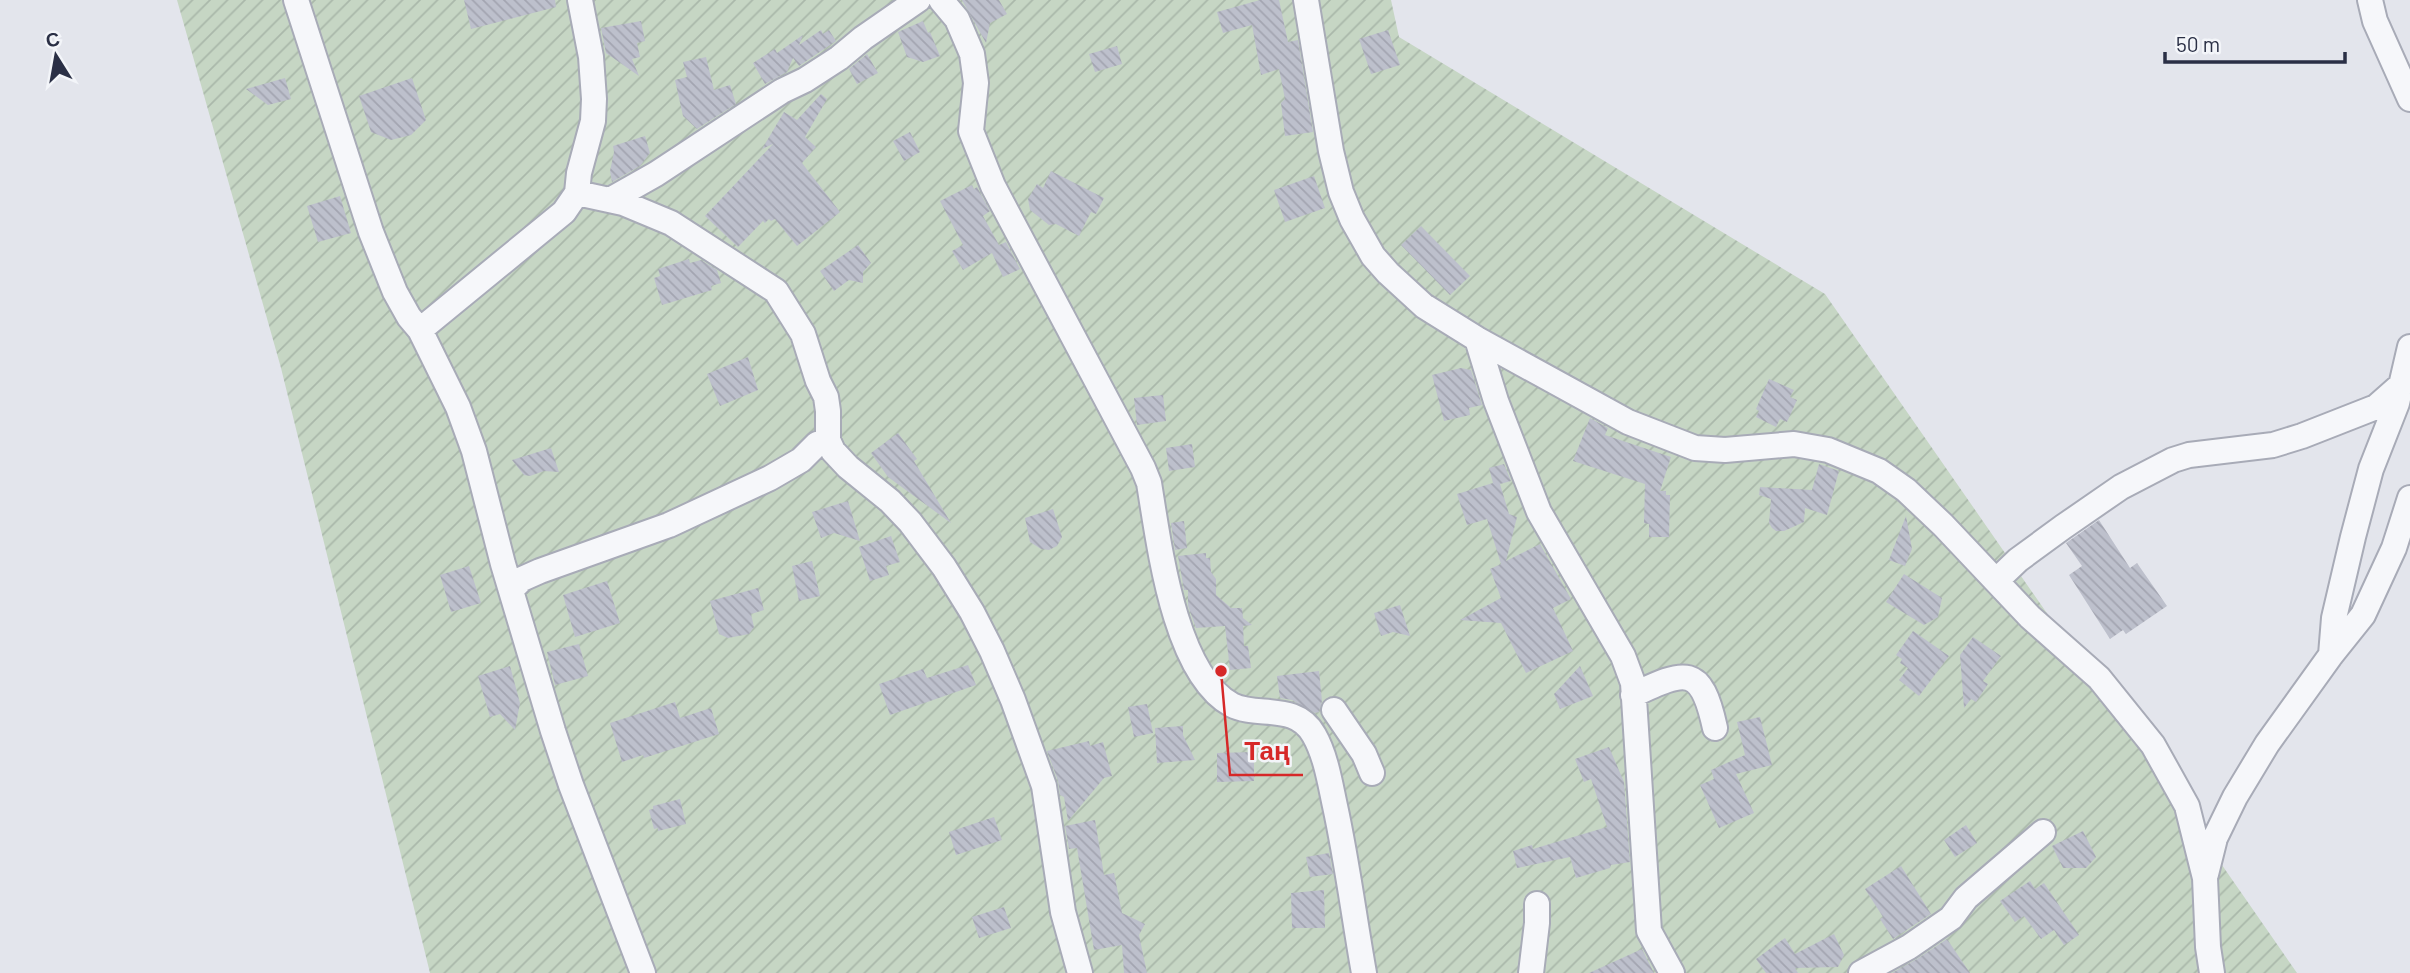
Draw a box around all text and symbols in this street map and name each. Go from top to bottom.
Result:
north arrow [21,21,91,91]
scale bar [2165,21,2345,65]
text: С [44,26,62,51]
text: 50 m [2176,31,2220,56]
callout: Таң [1230,728,1303,775]
text: Таң [1244,734,1290,765]

